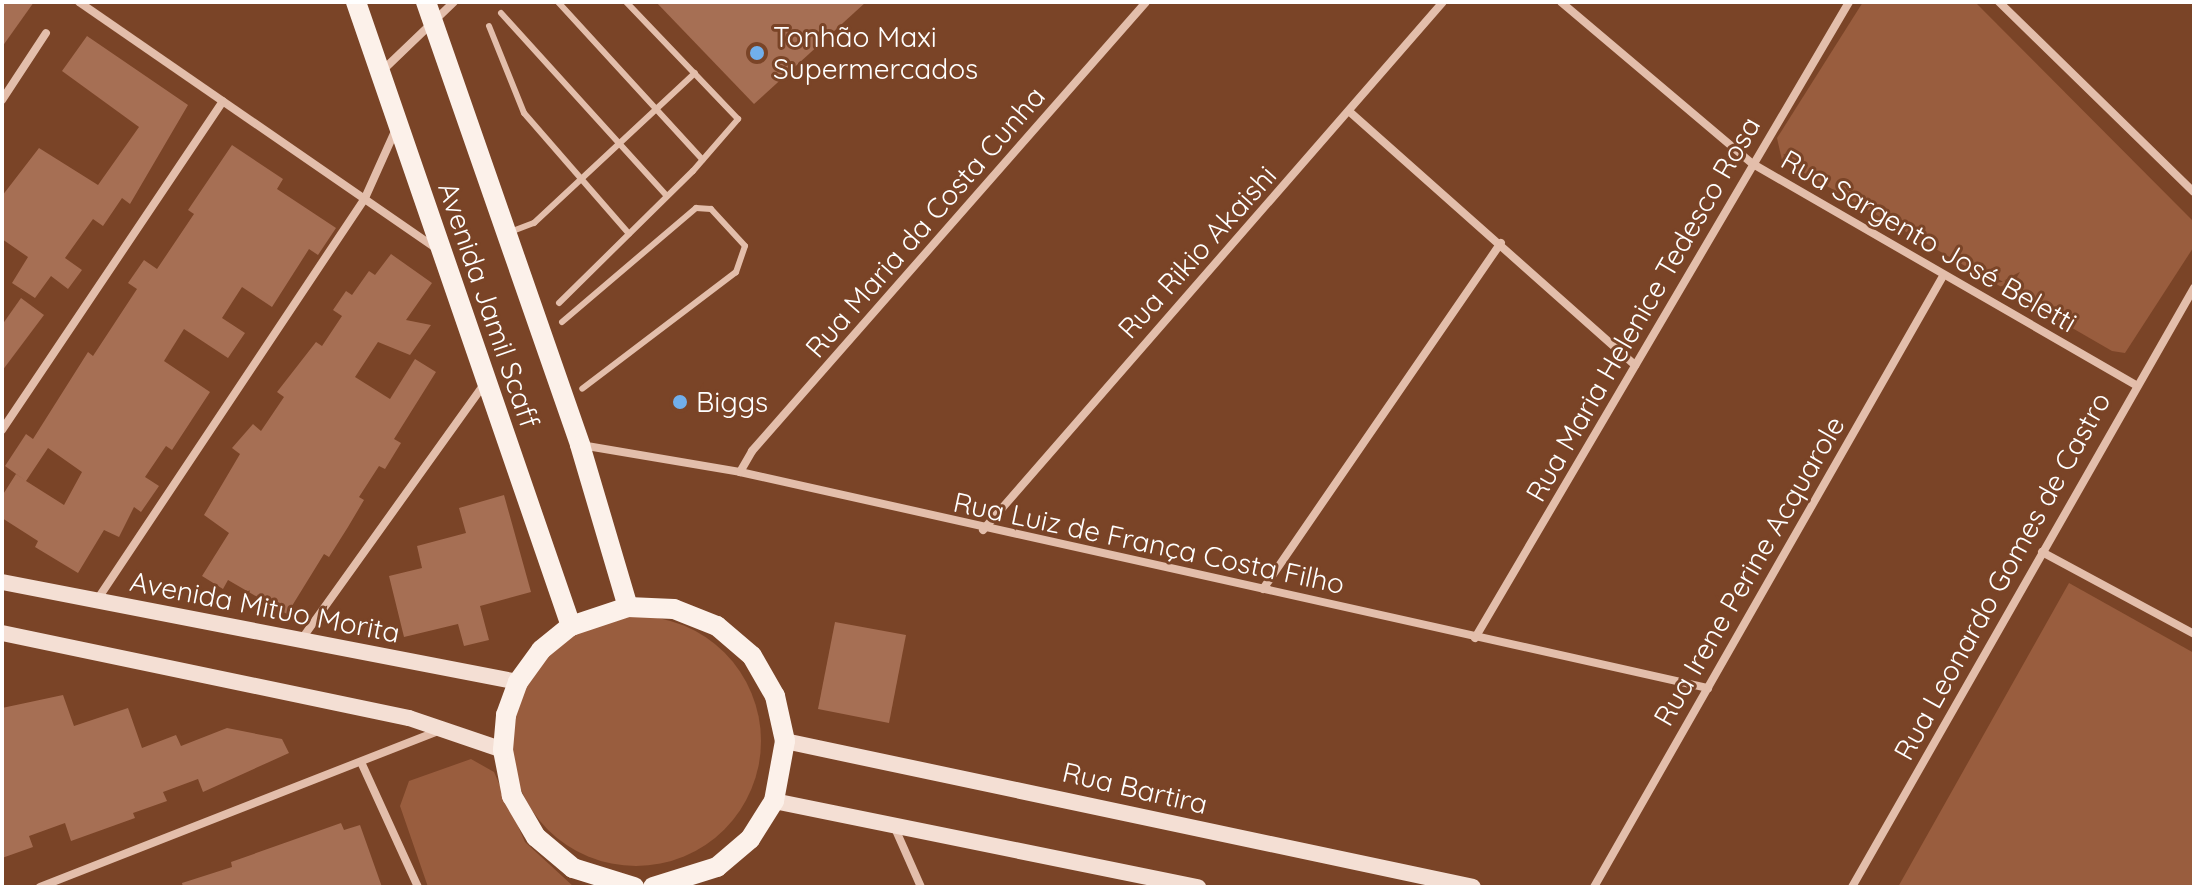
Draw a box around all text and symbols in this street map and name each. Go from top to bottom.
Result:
place label: Tonhão Maxi Supermercados [773,20,978,86]
marker: Tonhão Maxi Supermercados [748,44,766,62]
street label: Rua Maria da Costa Cunha [798,80,1052,364]
street label: Rua Maria Helenice Tedesco Rosa [1519,111,1767,507]
street label: Rua Sargento José Beletti [1775,143,2083,339]
street label: Rua Rikio Akaishi [1111,159,1283,345]
street label: Avenida Jamil Scaff [431,178,547,432]
place label: Biggs [696,385,768,419]
street label: Rua Leonardo Gomes de Castro [1887,386,2117,766]
marker: Biggs [671,393,689,411]
street label: Rua Irene Perine Acquarole [1646,410,1852,732]
street label: Rua Luiz de França Costa Filho [950,485,1348,601]
street label: Avenida Mituo Morita [127,564,403,650]
street label: Rua Bartira [1059,755,1211,821]

